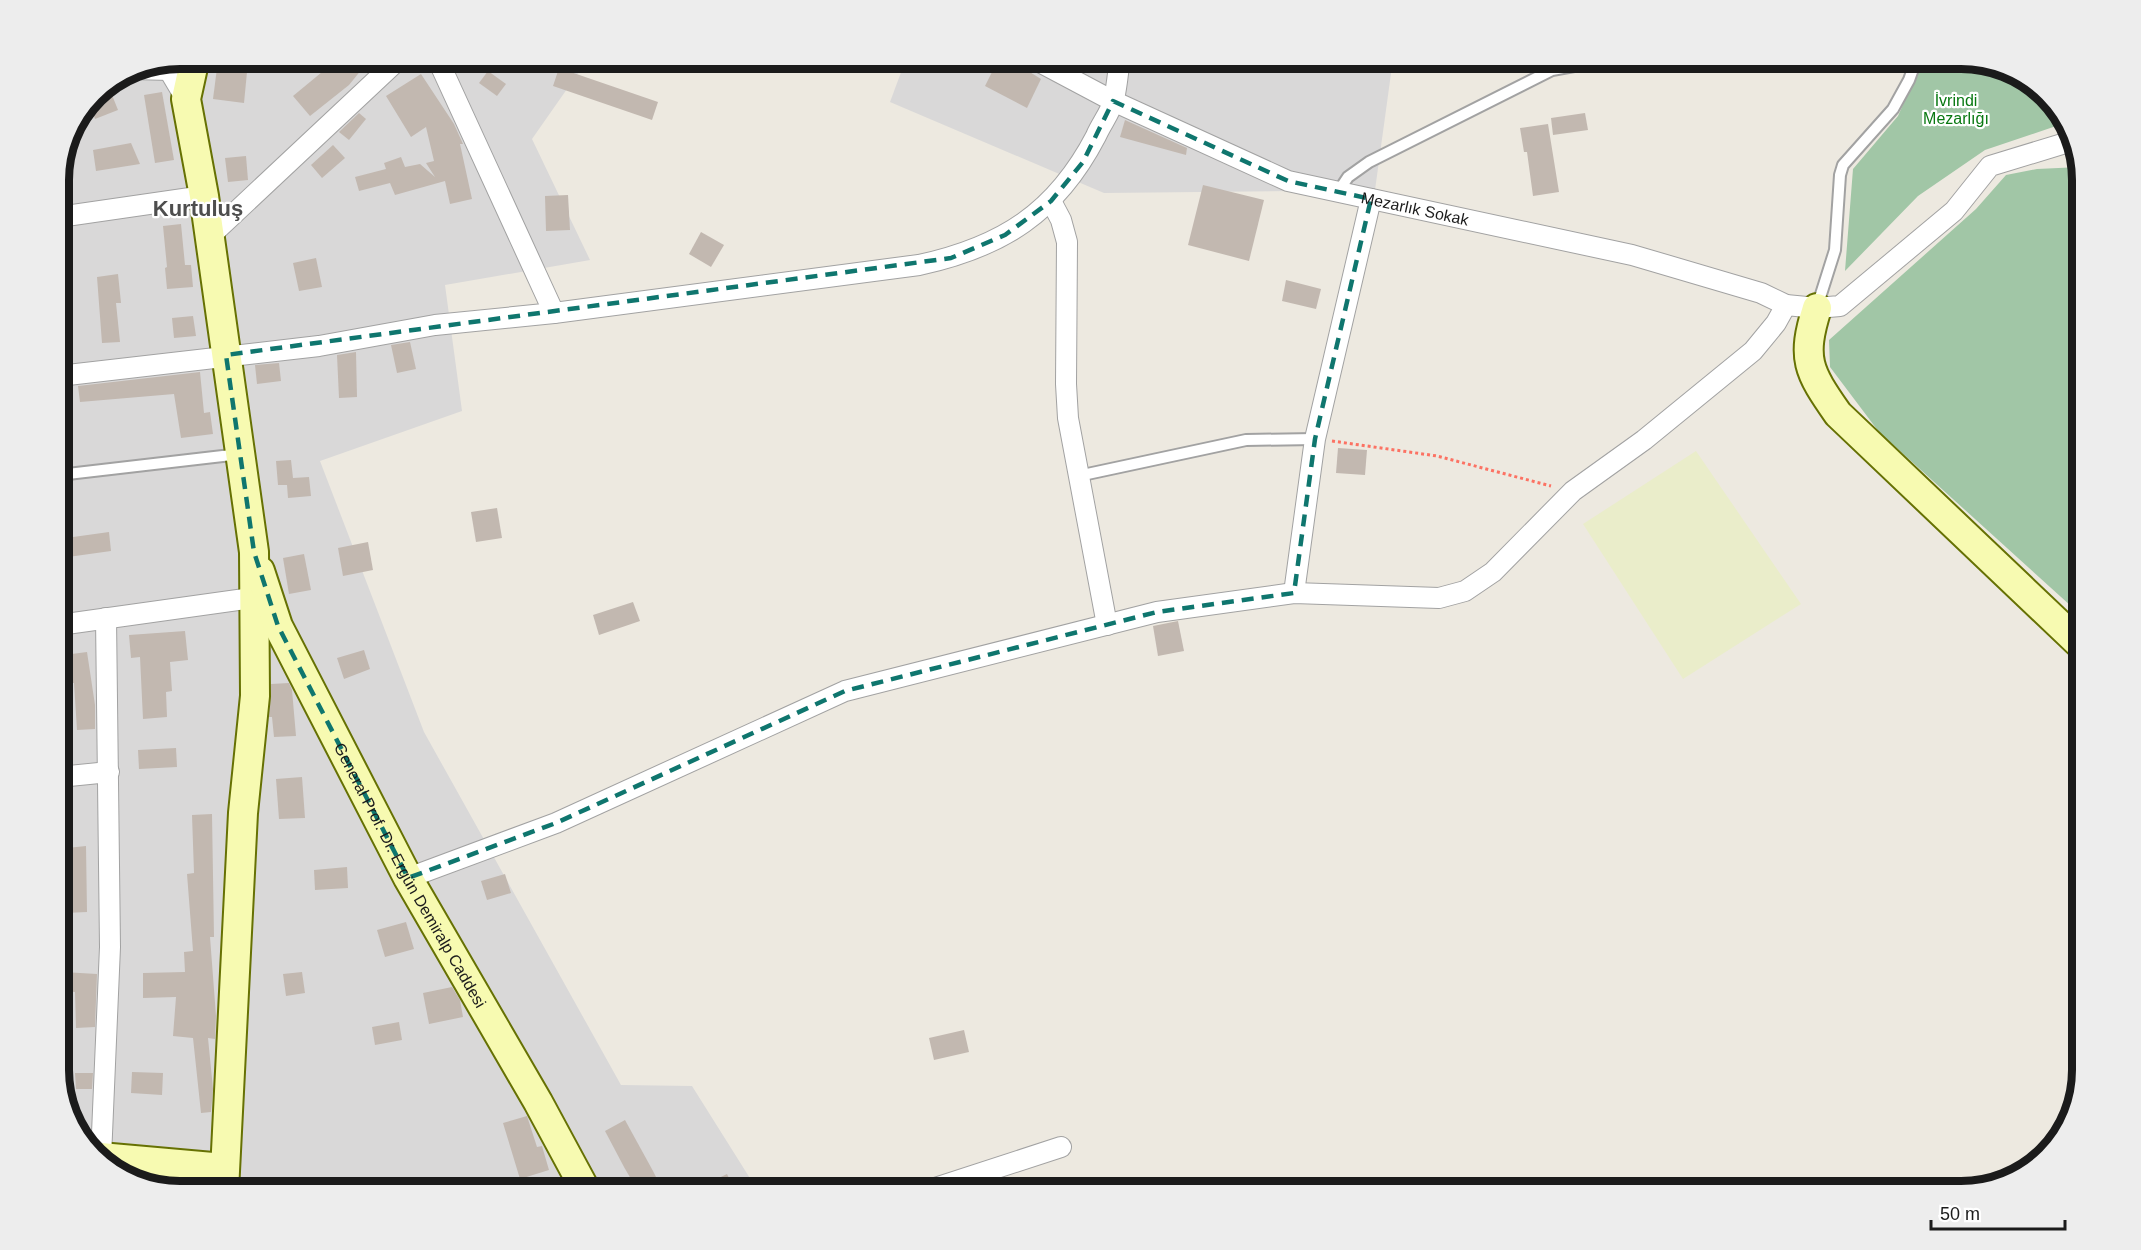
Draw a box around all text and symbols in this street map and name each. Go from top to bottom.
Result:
park label: İvrindi Mezarlığı [1923,91,1989,127]
street label: Mezarlık Sokak [1360,189,1471,229]
district label: Kurtuluş [153,196,243,221]
street label: General Prof. Dr. Ergün Demiralp Caddesi [331,740,489,1011]
scale bar [1931,1193,2064,1231]
text: 50 m [1940,1204,1980,1224]

